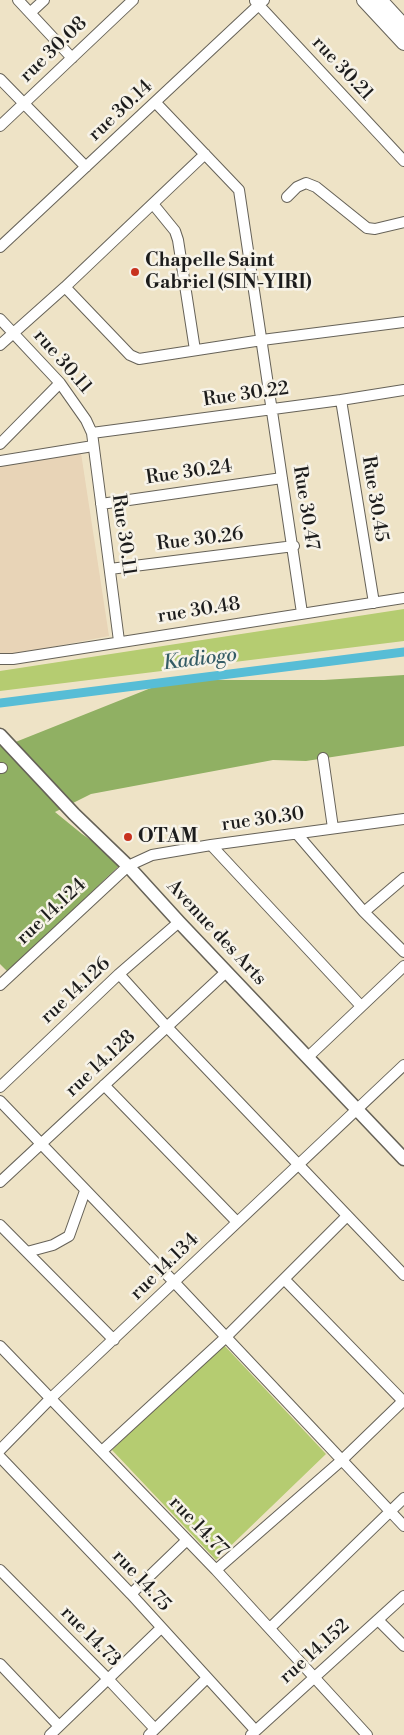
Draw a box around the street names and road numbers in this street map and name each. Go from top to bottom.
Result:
street label: rue 30.08 [16,12,92,88]
street label: rue 30.21 [306,32,378,106]
street label: rue 30.14 [84,76,158,146]
street label: rue 30.11 [28,325,96,399]
street label: Rue 30.22 [202,378,290,412]
street label: Rue 30.45 [356,454,392,544]
street label: Rue 30.24 [144,456,234,490]
street label: Rue 30.47 [287,464,323,552]
street label: Rue 30.11 [106,493,140,577]
street label: Rue 30.26 [155,523,245,557]
street label: rue 30.48 [156,593,242,629]
street label: rue 30.30 [220,803,306,837]
street label: rue 14.124 [12,874,92,950]
street label: Avenue des Arts [161,875,271,991]
street label: rue 14.126 [36,953,116,1029]
street label: rue 14.128 [61,1026,141,1102]
street label: rue 14.134 [126,1229,204,1305]
street label: rue 14.77 [164,1492,232,1562]
street label: rue 14.75 [107,1546,175,1616]
street label: rue 14.73 [55,1602,125,1672]
street label: rue 14.152 [275,1615,355,1689]

